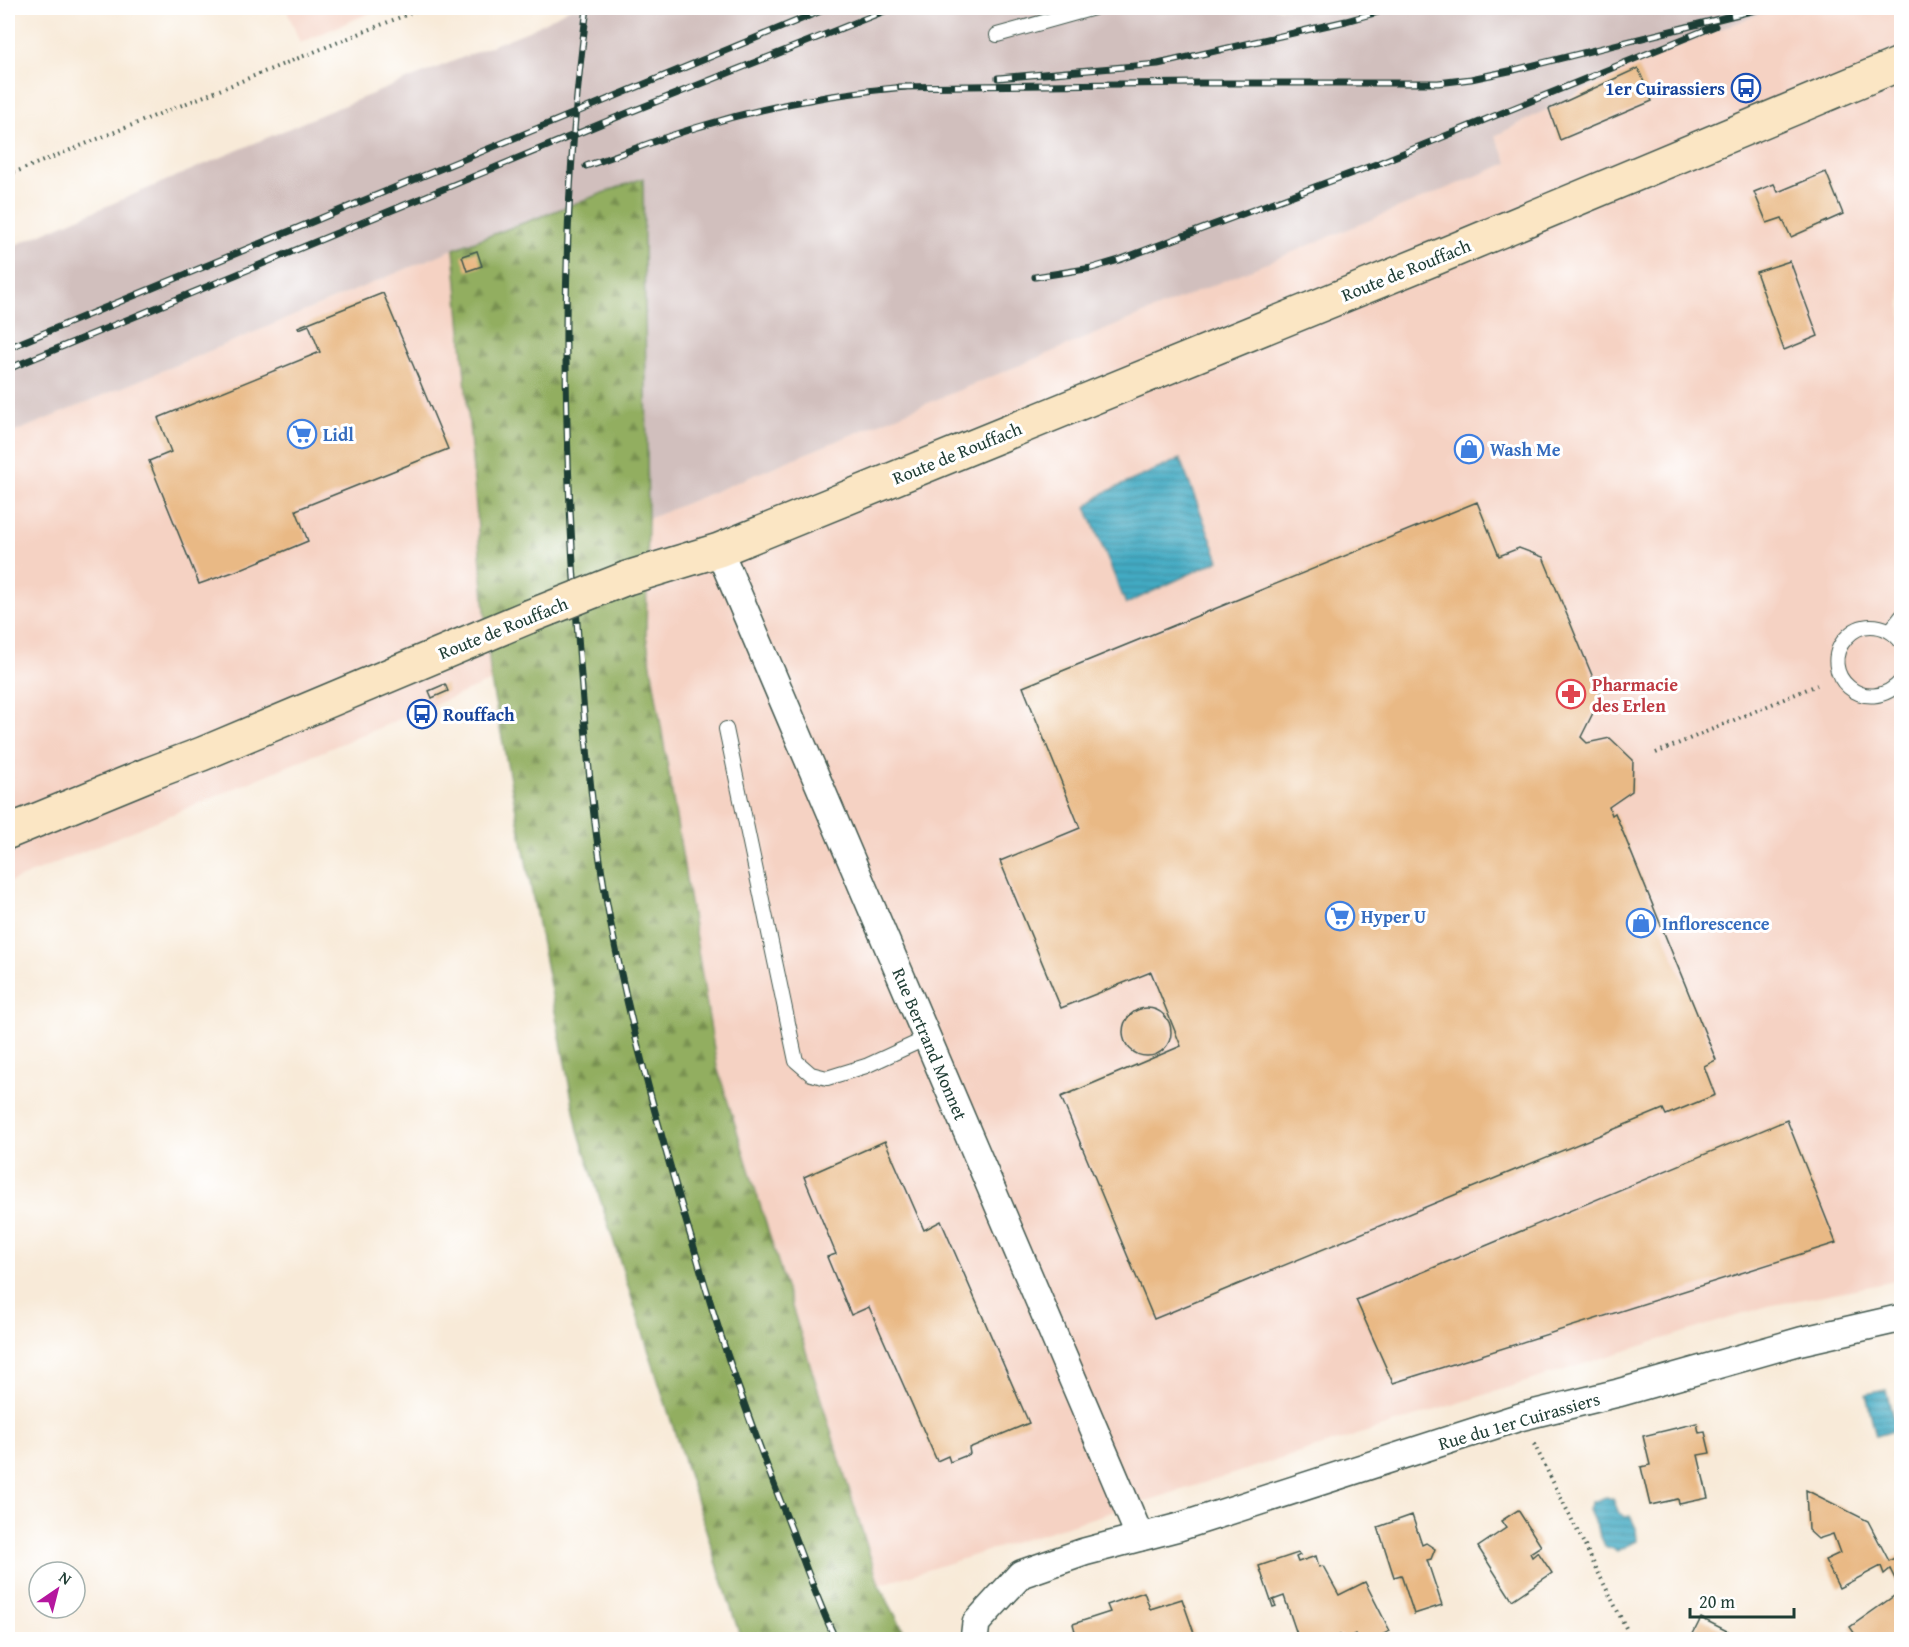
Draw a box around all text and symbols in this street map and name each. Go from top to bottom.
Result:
bus stop icon: 1er Cuirassiers [1730,72,1762,104]
place label: 1er Cuirassiers [1605,75,1725,102]
street label: Route de Rouffach [1337,232,1475,308]
street label: Route de Rouffach [888,415,1026,491]
supermarket icon: Lidl [286,418,318,450]
place label: Lidl [323,421,354,448]
shop icon: Wash Me [1453,433,1485,465]
place label: Wash Me [1490,436,1561,463]
street label: Route de Rouffach [434,590,572,666]
place label: Pharmacie des Erlen [1592,671,1678,719]
pharmacy icon: Pharmacie des Erlen [1555,678,1587,710]
bus stop icon: Rouffach [406,698,438,730]
place label: Rouffach [443,701,515,728]
supermarket icon: Hyper U [1324,900,1356,932]
place label: Hyper U [1361,903,1426,930]
shop icon: Inflorescence [1625,907,1657,939]
place label: Inflorescence [1662,910,1770,937]
street label: Rue Bertrand Monnet [886,964,975,1125]
street label: Rue du 1er Cuirassiers [1435,1385,1603,1457]
north arrow [27,1560,87,1620]
text: N [54,1565,77,1591]
scale bar [1690,1581,1794,1619]
text: 20 m [1699,1588,1735,1615]

